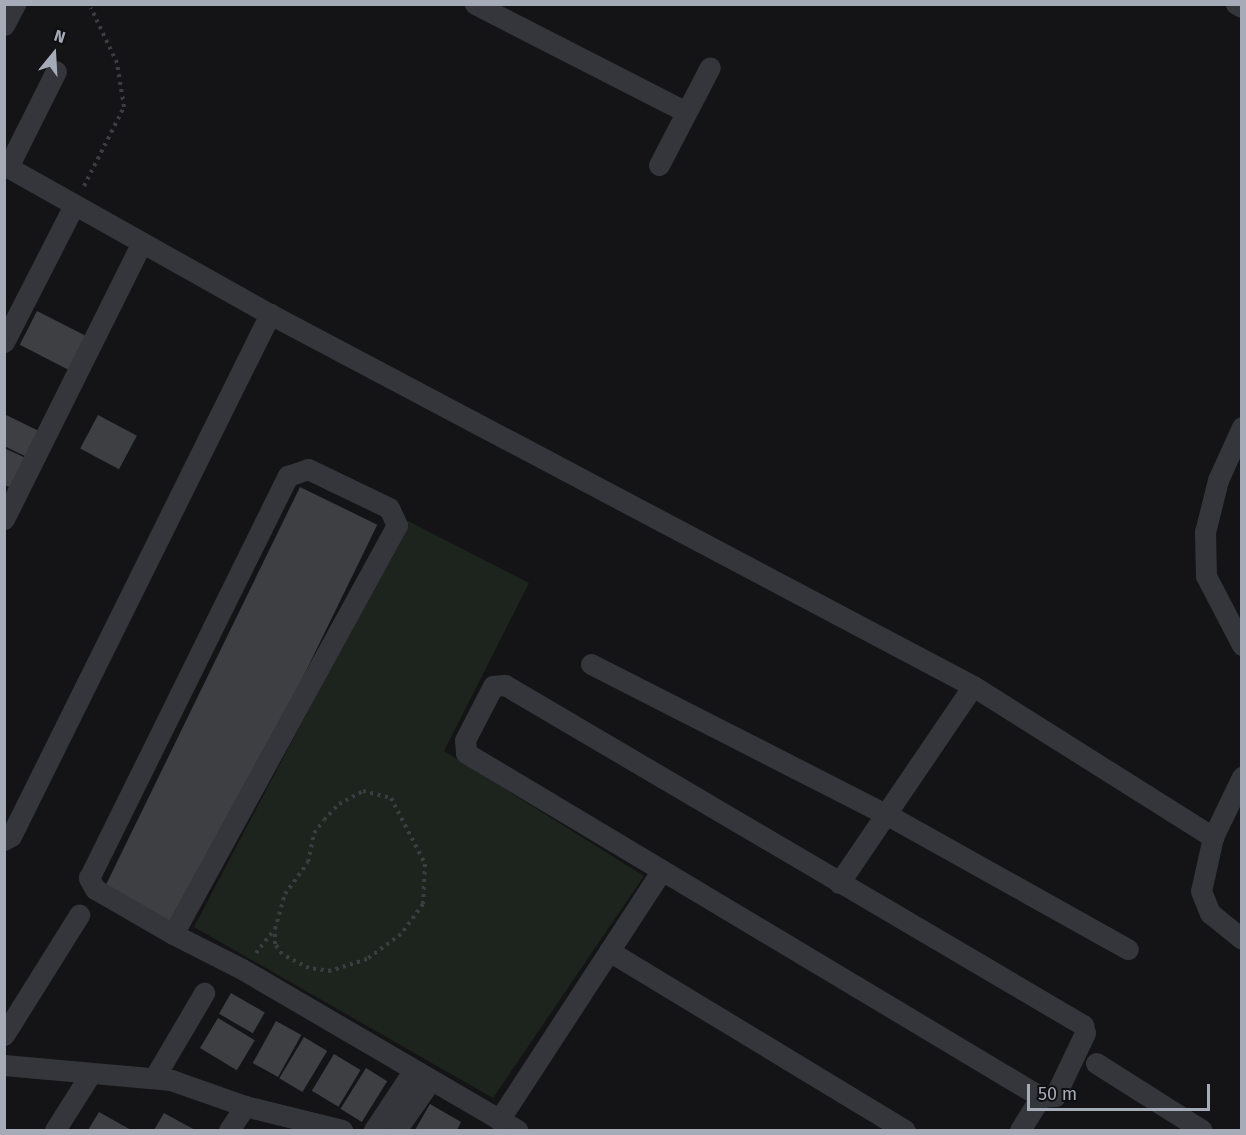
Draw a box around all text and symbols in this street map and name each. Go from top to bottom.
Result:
north arrow [24,24,84,84]
text: N [52,26,68,47]
scale bar [1030,1072,1213,1110]
text: 50 m [1038,1083,1077,1105]

